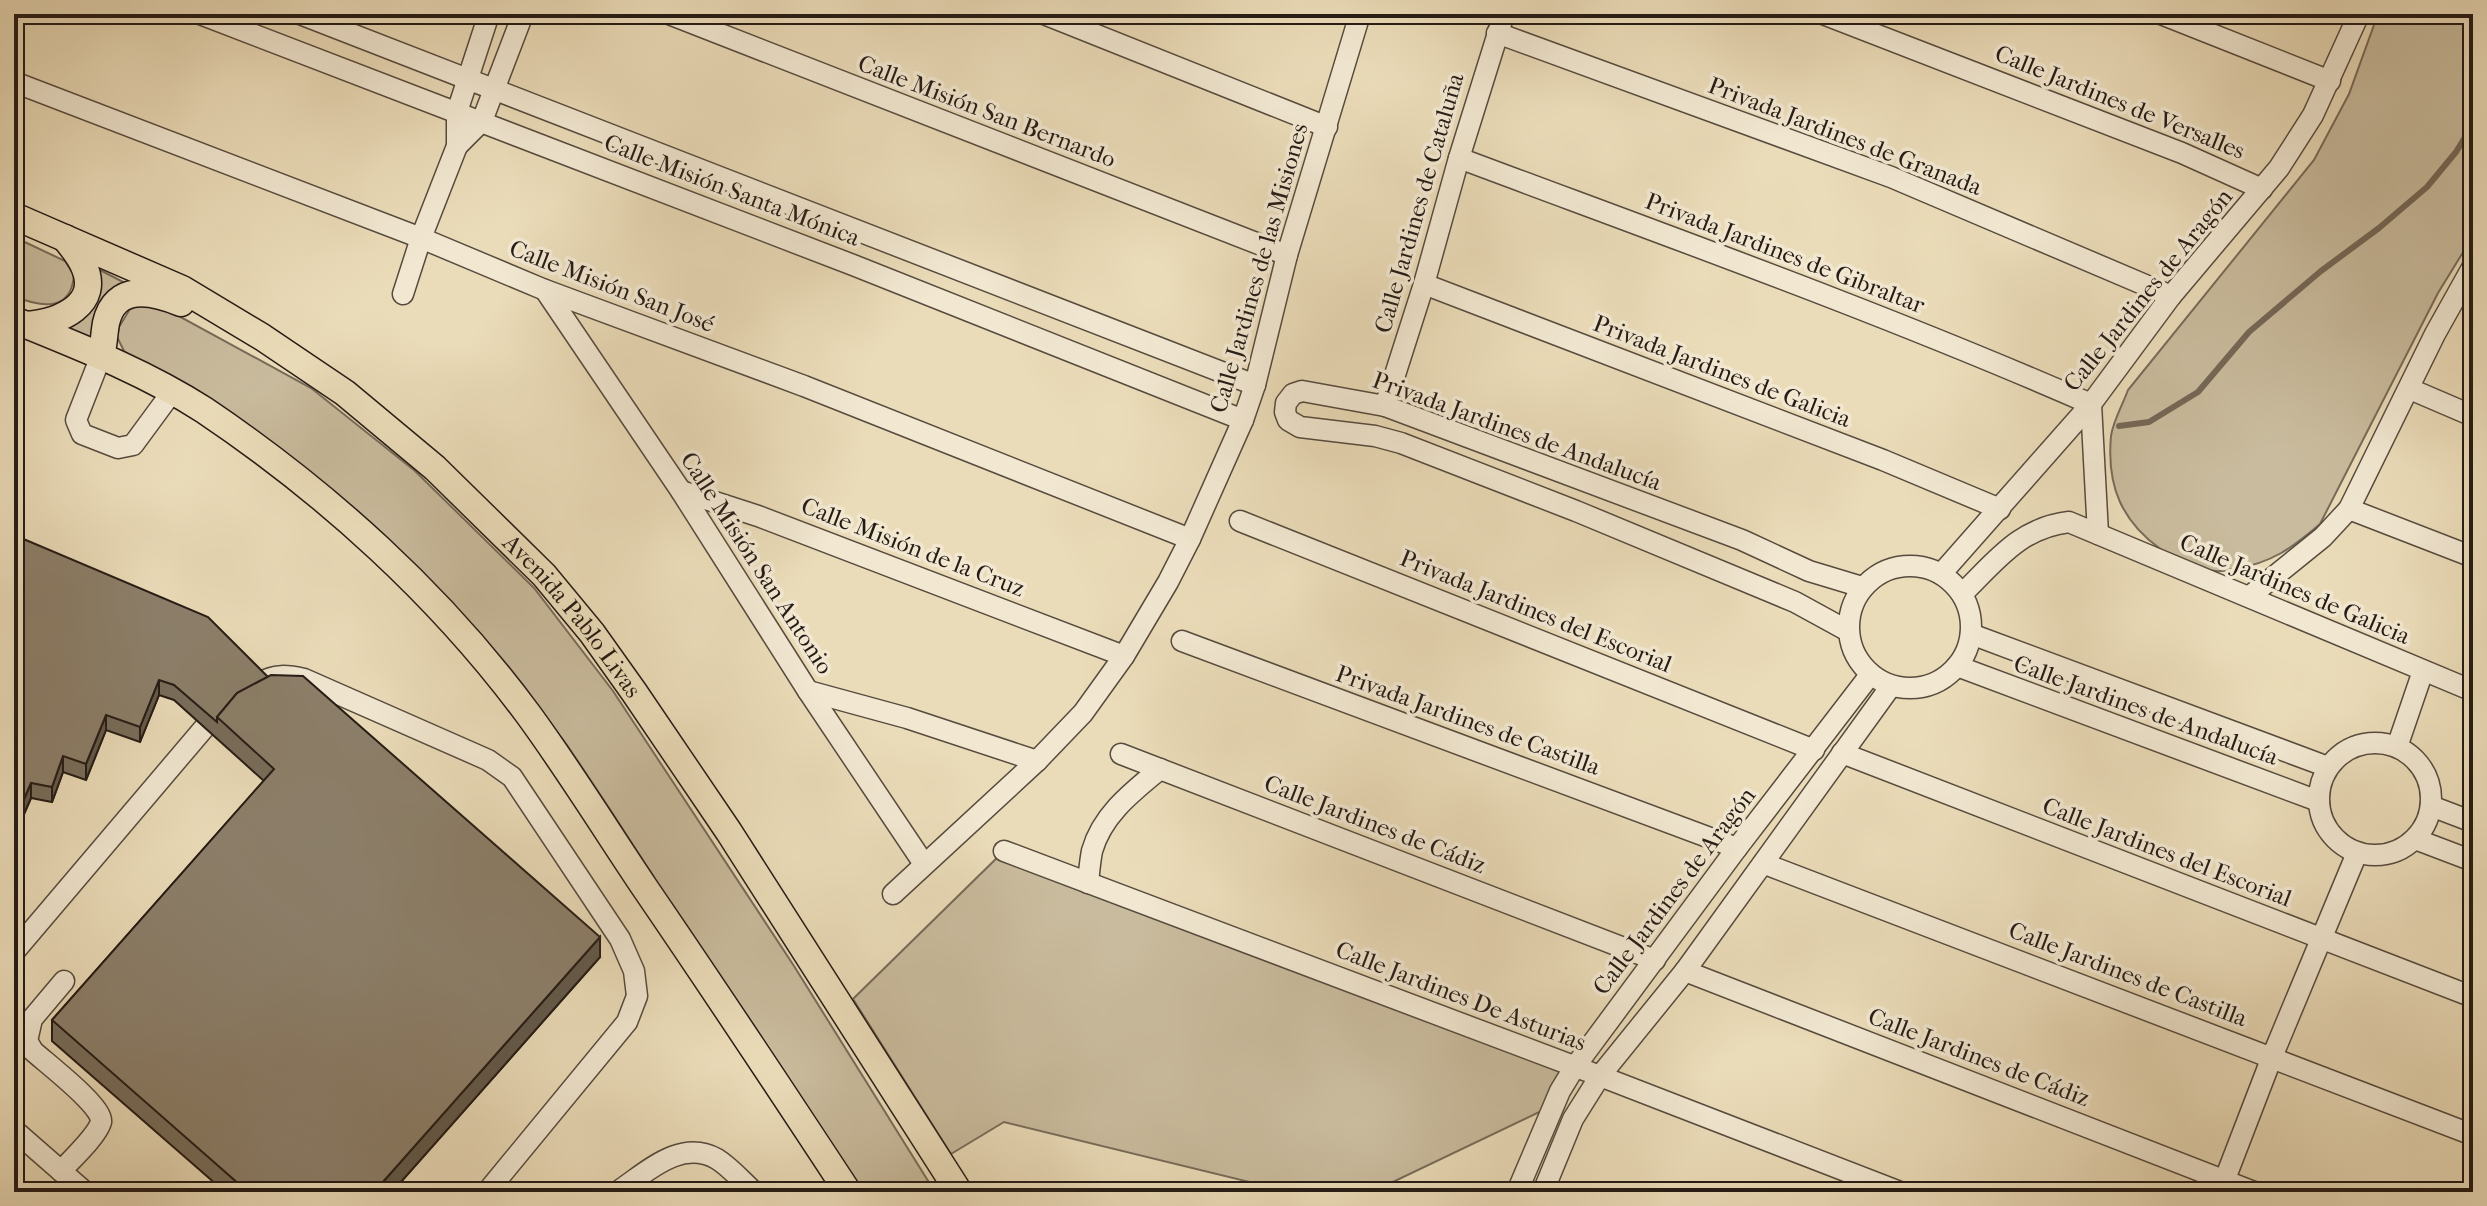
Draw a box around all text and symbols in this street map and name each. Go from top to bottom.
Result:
street label: Calle Jardines de Versalles [1991,39,2249,165]
street label: Calle Misión San Bernardo [854,49,1120,173]
street label: Calle Jardines de Cataluña [1368,69,1470,336]
street label: Privada Jardines de Granada [1704,71,1986,201]
street label: Calle Jardines de las Misiones [1204,120,1314,416]
street label: Calle Misión Santa Mónica [600,128,865,252]
street label: Calle Jardines de Aragón [2058,183,2238,397]
street label: Privada Jardines de Gibraltar [1641,187,1929,320]
street label: Calle Misión San José [506,234,719,338]
street label: Privada Jardines de Galicia [1589,309,1855,433]
street label: Privada Jardines de Andalucía [1369,366,1666,497]
street label: Calle Misión San Antonio [675,447,839,679]
street label: Calle Misión de la Cruz [797,491,1029,603]
street label: Avenida Pablo Livas [496,528,647,703]
street label: Calle Jardines de Galicia [2176,528,2415,651]
street label: Privada Jardines del Escorial [1396,544,1676,679]
street label: Calle Jardines de Andalucía [2010,649,2283,771]
street label: Privada Jardines de Castilla [1332,659,1605,781]
street label: Calle Jardines de Cádiz [1260,769,1490,879]
street label: Calle Jardines de Aragón [1587,782,1761,1000]
street label: Calle Jardines del Escorial [2039,792,2296,913]
street label: Calle Jardines de Castilla [2005,916,2252,1033]
street label: Calle Jardines De Asturias [1332,935,1590,1057]
street label: Calle Jardines de Cádiz [1864,1002,2094,1112]

